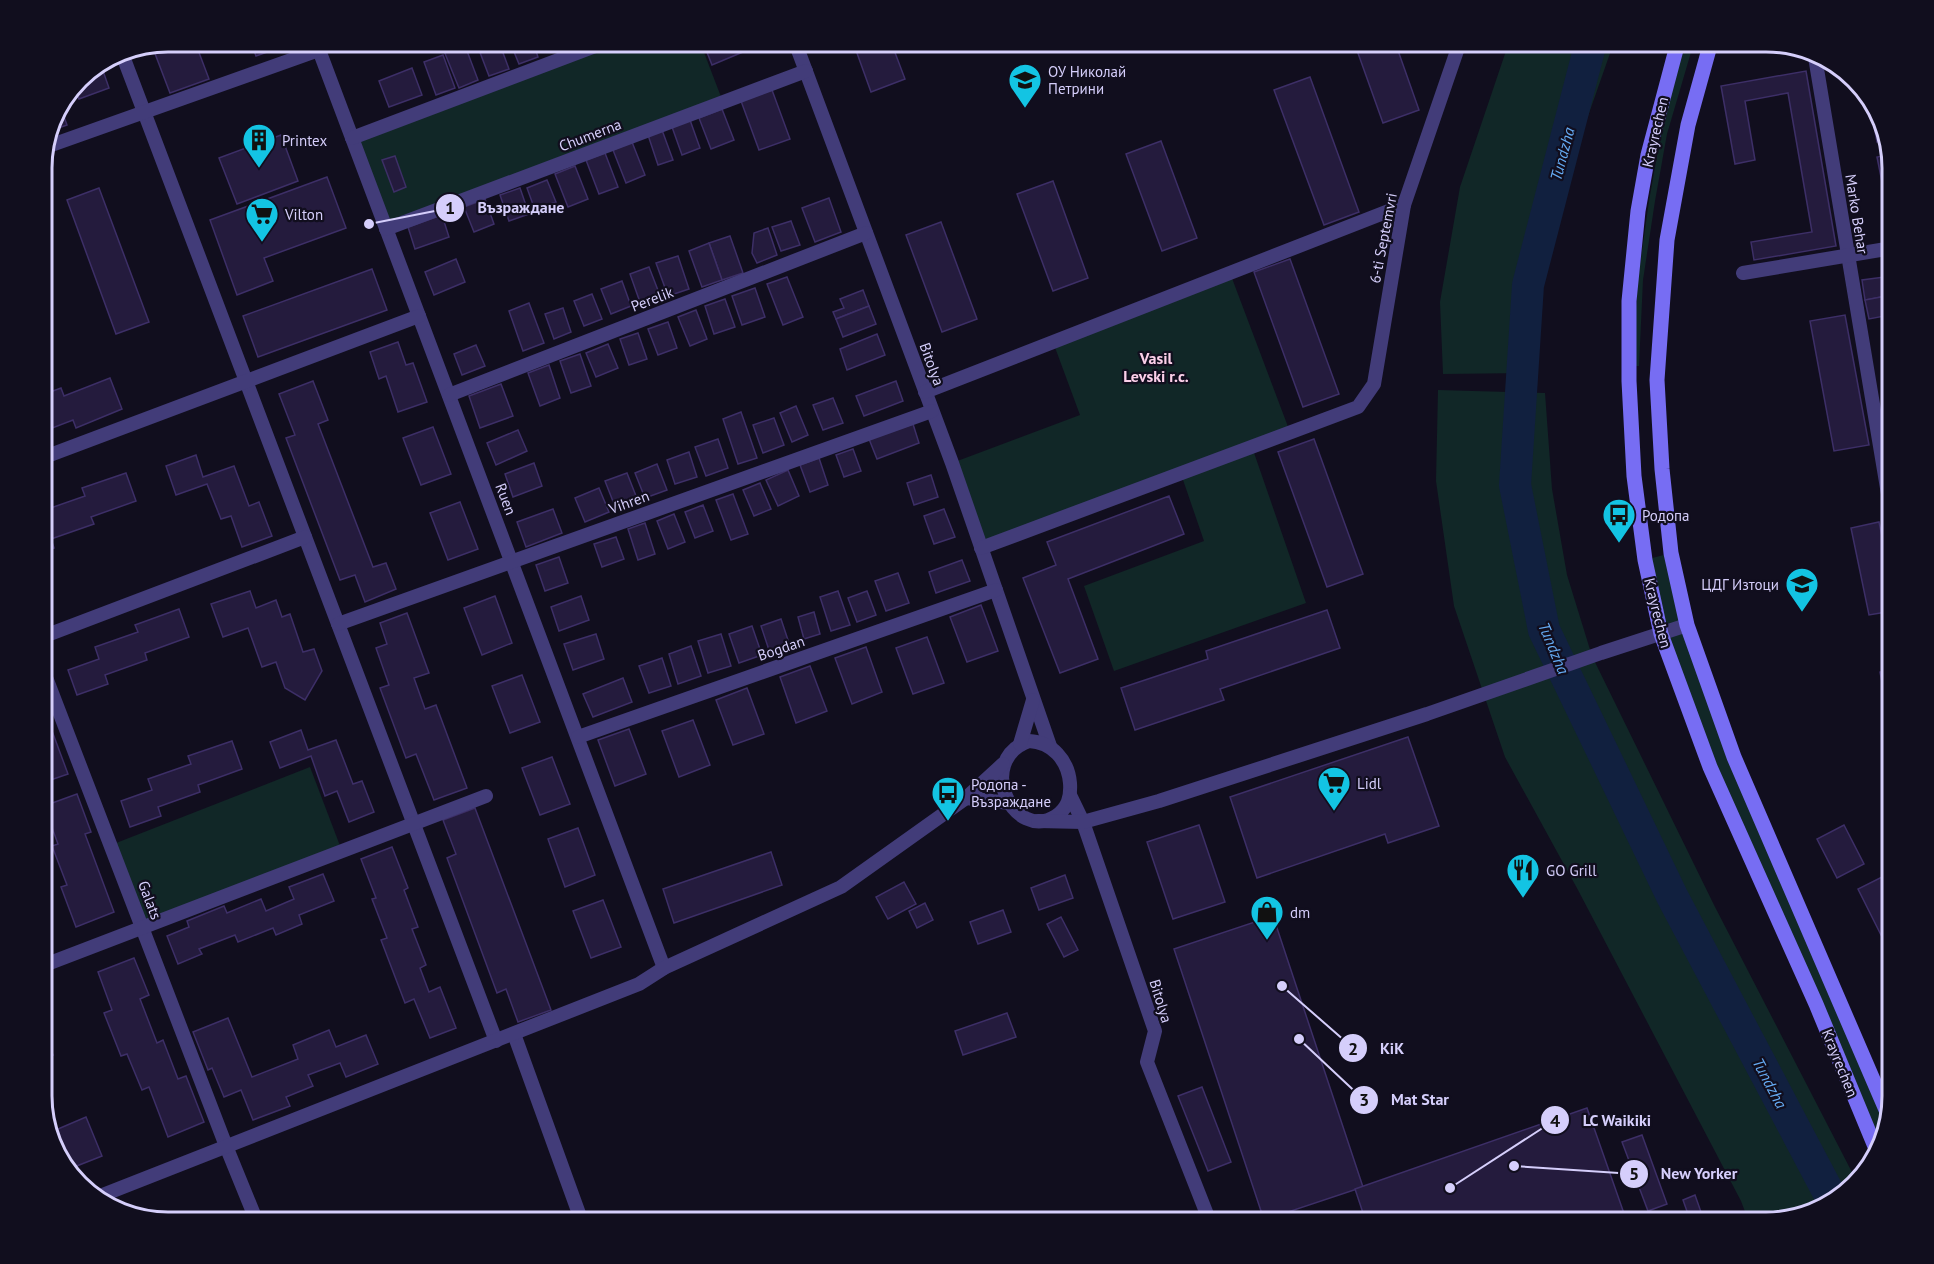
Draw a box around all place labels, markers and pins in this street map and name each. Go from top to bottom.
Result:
school or university icon: ОУ Николай Петрини [1007,62,1043,109]
place label: ОУ Николай Петрини [1048,62,1126,98]
building icon: Printex [241,122,277,169]
place label: Printex [282,131,327,150]
callout: Възраждане [435,191,576,225]
supermarket icon: Vilton [244,196,280,243]
place label: Vilton [284,205,323,224]
bus stop icon: Родопа [1601,497,1637,544]
place label: Родопа [1642,506,1689,525]
school or university icon: ЦДГ Изтоци [1784,566,1820,613]
place label: ЦДГ Изтоци [1701,575,1779,594]
supermarket icon: Lidl [1316,765,1352,812]
place label: Lidl [1357,774,1382,793]
bus stop icon: Родопа - Възраждане [930,775,966,822]
place label: Родопа - Възраждане [971,775,1051,811]
restaurant icon: GO Grill [1505,852,1541,899]
place label: GO Grill [1546,861,1597,880]
shop icon: dm [1249,894,1285,941]
place label: dm [1290,903,1310,922]
callout: KiK [1338,1031,1416,1065]
callout: Mat Star [1349,1083,1461,1117]
callout: LC Waikiki [1540,1103,1663,1137]
callout: New Yorker [1619,1157,1750,1191]

